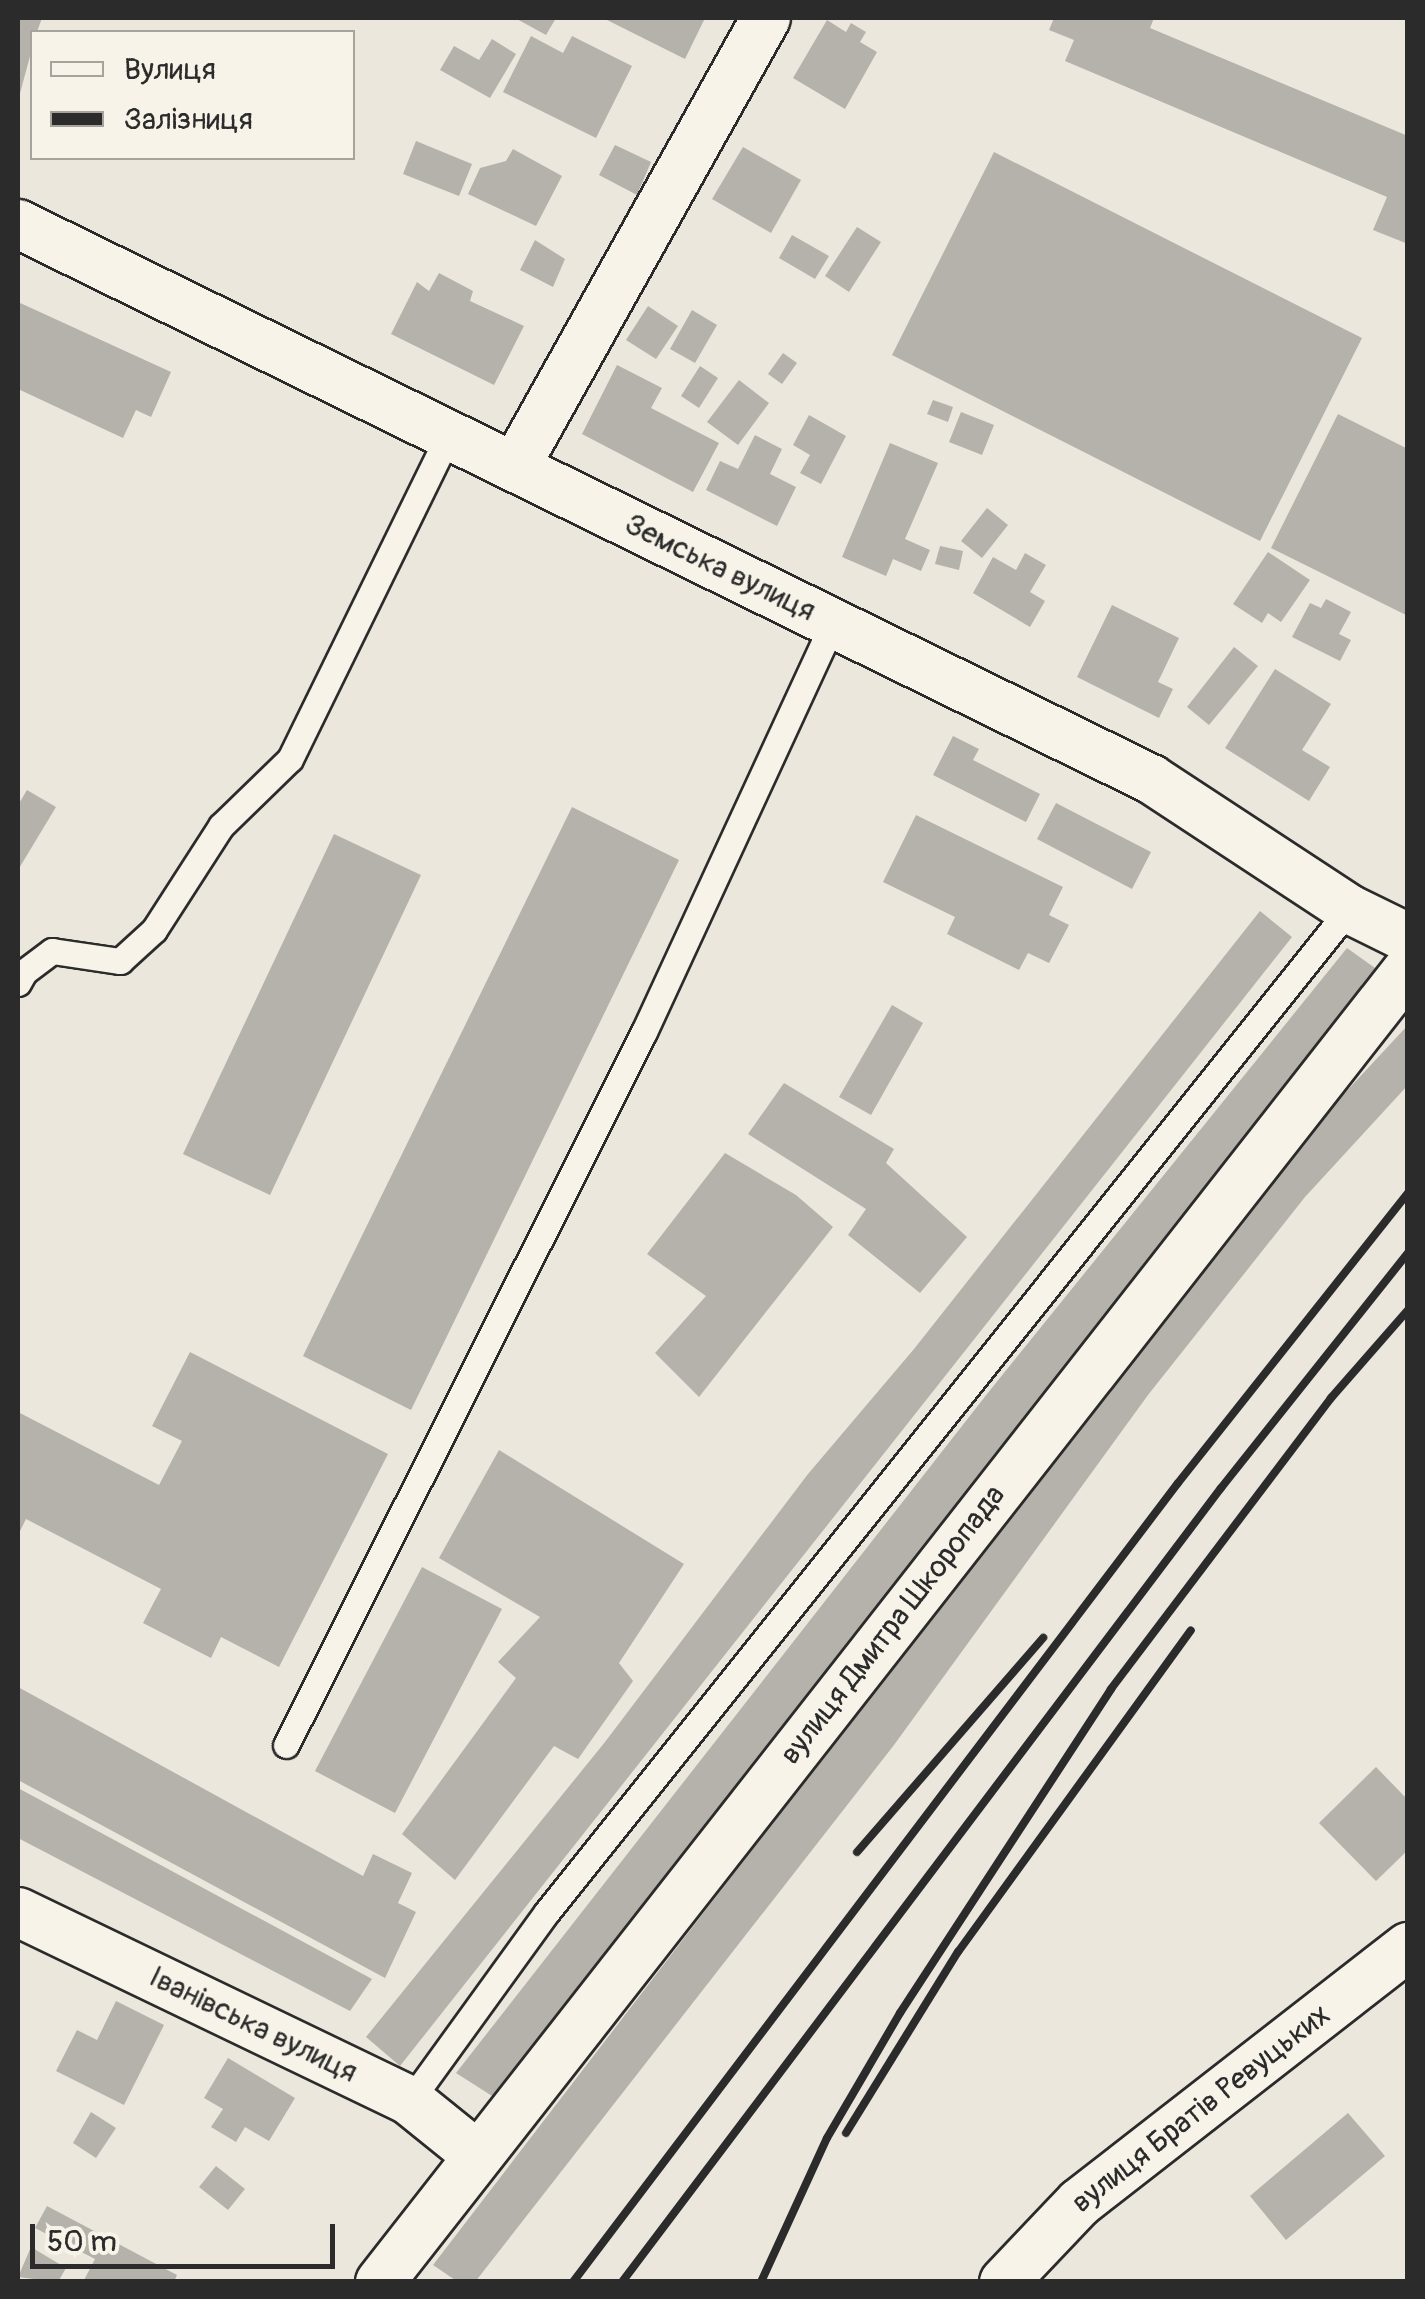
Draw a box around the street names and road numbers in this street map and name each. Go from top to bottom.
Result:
street label: Земська вулиця [619,506,821,630]
street label: вулиця Дмитра Шкоропада [773,1478,1013,1772]
street label: Іванівська вулиця [143,1959,363,2091]
street label: вулиця Братів Ревуцьких [1065,1997,1337,2221]

